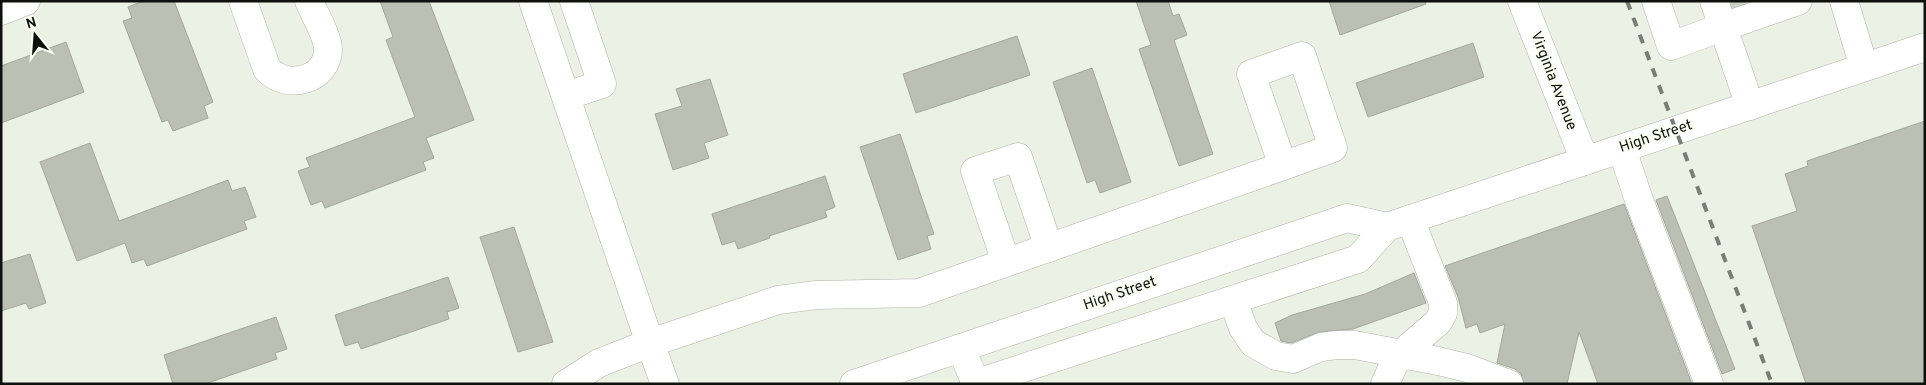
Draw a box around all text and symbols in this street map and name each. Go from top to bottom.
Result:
north arrow [10,10,60,60]
text: N [24,14,39,34]
street label: Virginia Avenue [1525,29,1581,133]
street label: High Street [1617,116,1695,158]
street label: High Street [1081,273,1159,315]

